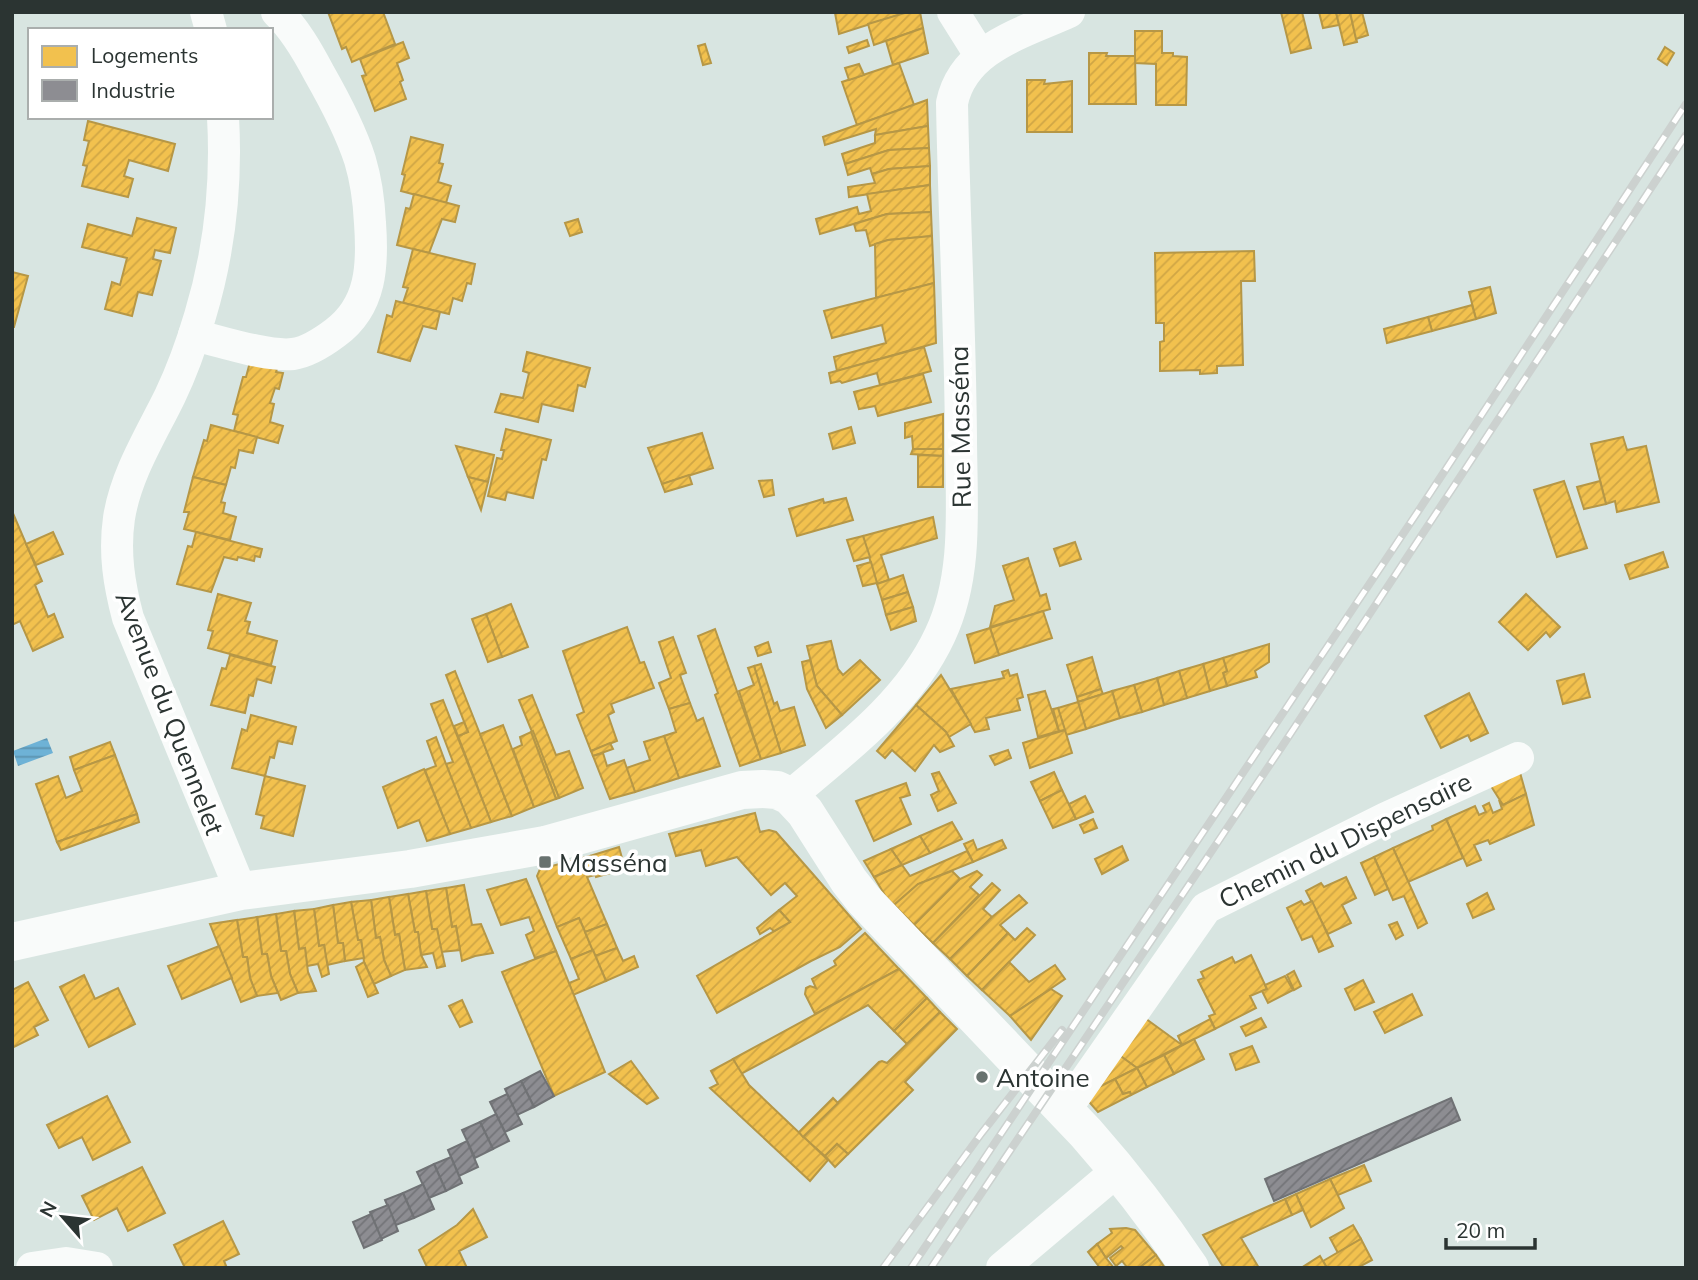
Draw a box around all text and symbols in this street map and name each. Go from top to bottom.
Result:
legend [28,28,273,119]
text: Logements [91,42,198,68]
text: Industrie [91,77,175,103]
street label: Rue Masséna [942,345,978,509]
street label: Avenue du Quennelet [108,587,232,839]
street label: Chemin du Dispensaire [1213,764,1477,916]
place label: Masséna [559,846,668,879]
marker: Masséna [537,854,553,870]
place label: Antoine [996,1061,1090,1094]
marker: Antoine [974,1069,990,1085]
north arrow [28,1182,98,1252]
text: N [34,1197,62,1221]
scale bar [1446,1206,1535,1250]
text: 20 m [1456,1217,1505,1243]

